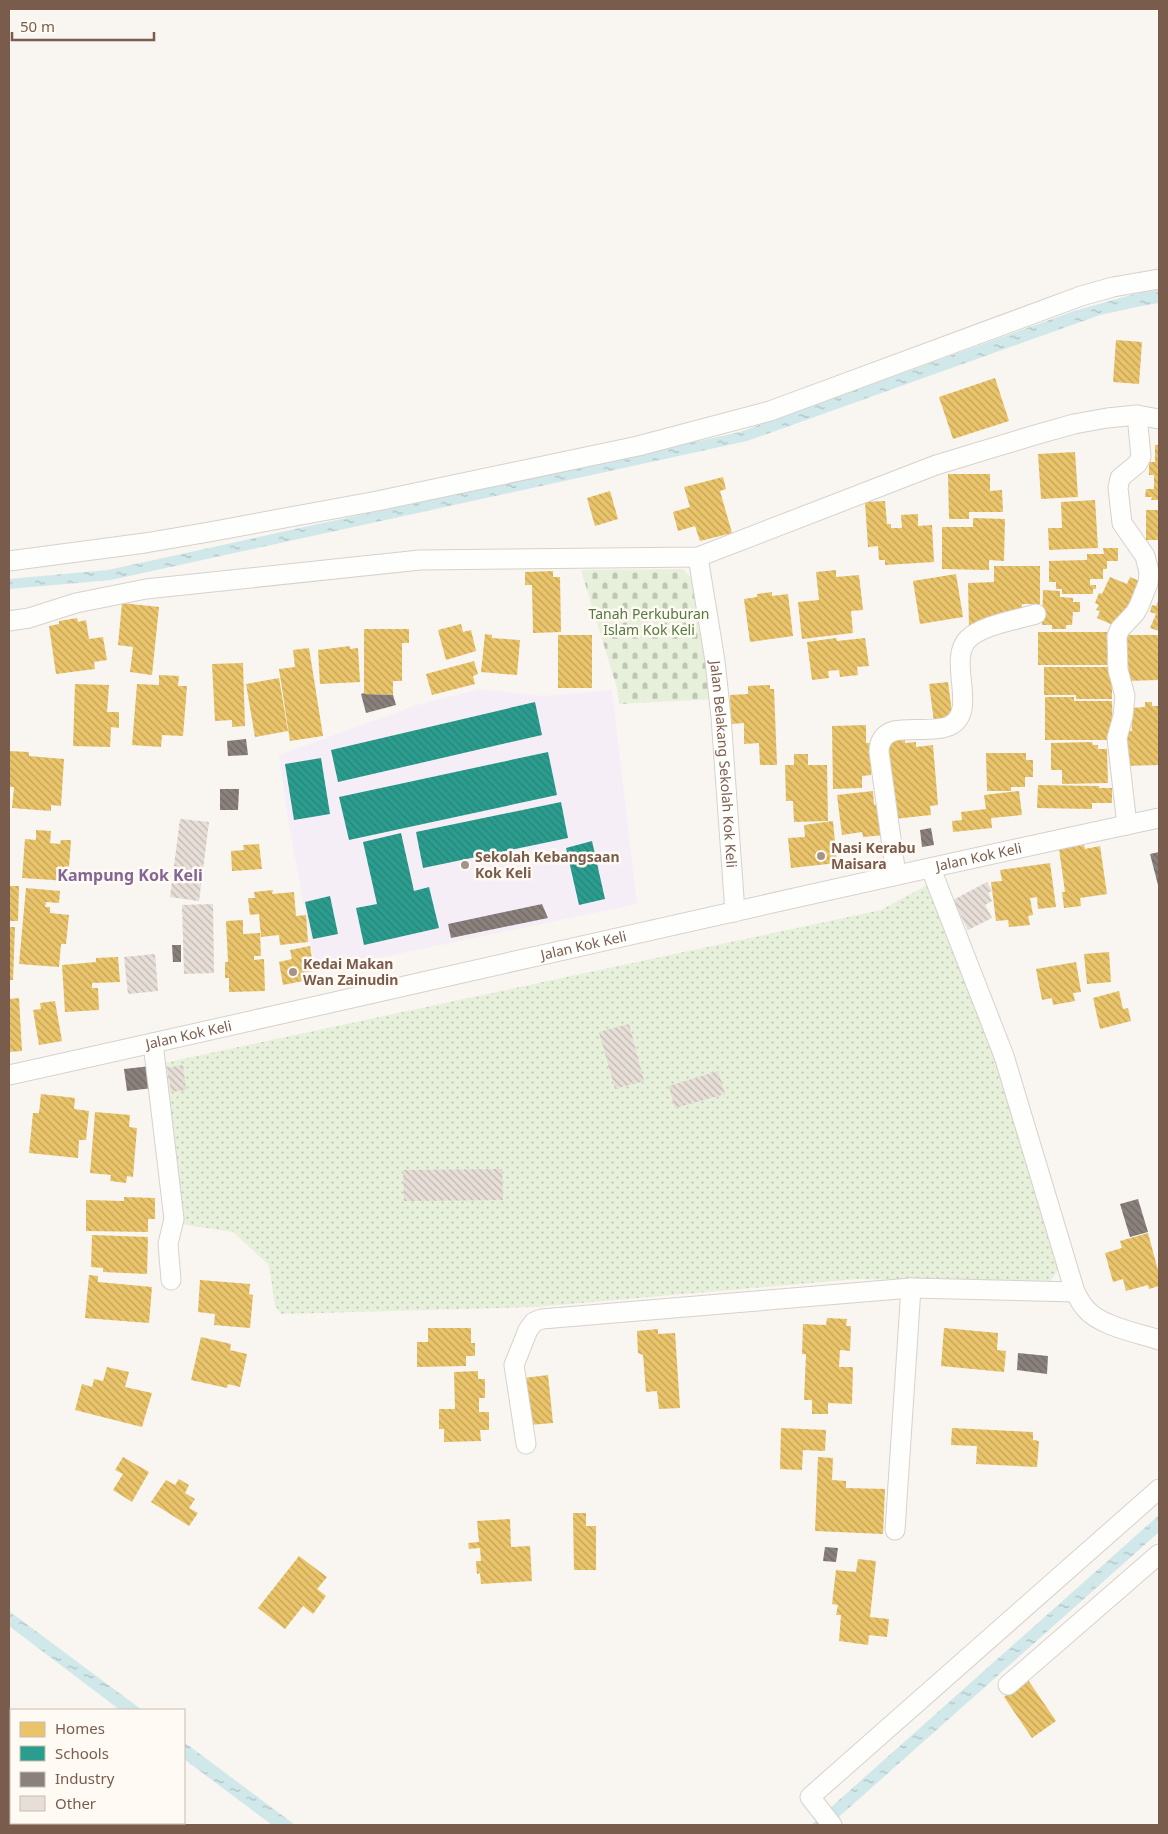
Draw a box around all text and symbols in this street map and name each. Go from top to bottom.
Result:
scale bar [12,10,155,42]
text: 50 m [20,16,55,36]
park label: Tanah Perkuburan Islam Kok Keli [589,604,709,639]
street label: Jalan Belakang Sekolah Kok Keli [706,658,742,868]
place label: Nasi Kerabu Maisara [831,838,916,873]
street label: Jalan Kok Keli [932,838,1023,876]
place label: Sekolah Kebangsaan Kok Keli [475,847,620,882]
marker: Nasi Kerabu Maisara [815,850,827,862]
marker: Sekolah Kebangsaan Kok Keli [459,859,471,871]
district label: Kampung Kok Keli [57,864,203,886]
street label: Jalan Kok Keli [537,926,628,964]
place label: Kedai Makan Wan Zainudin [303,954,398,989]
marker: Kedai Makan Wan Zainudin [287,966,299,978]
street label: Jalan Kok Keli [142,1016,233,1054]
legend [10,1709,185,1824]
text: Homes [55,1718,105,1738]
text: Schools [55,1743,109,1763]
text: Industry [55,1768,115,1788]
text: Other [55,1793,96,1813]

